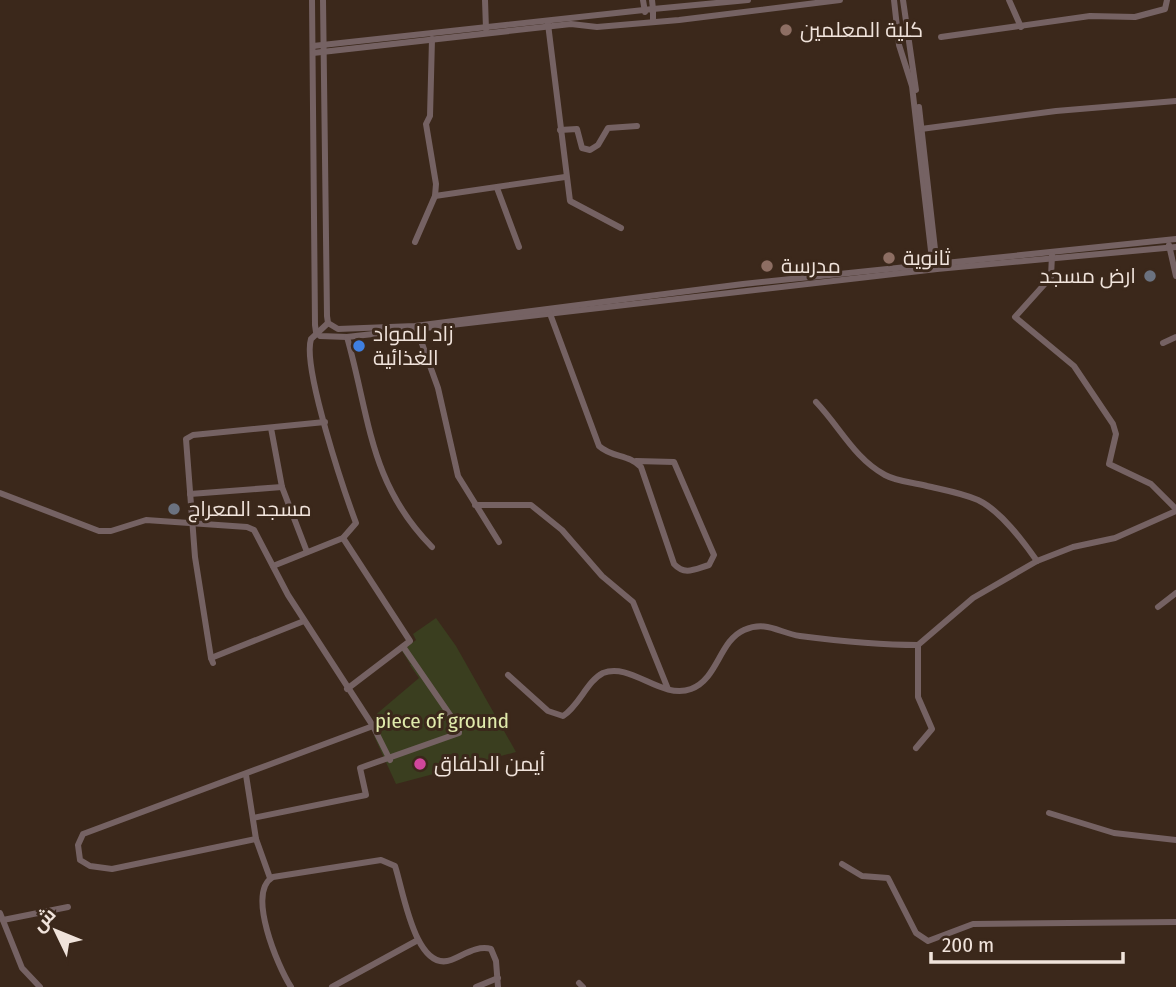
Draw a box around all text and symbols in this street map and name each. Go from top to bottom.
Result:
place label: كلية المعلمين [800,17,923,43]
marker: كلية المعلمين [778,22,794,38]
place label: ثانوية [903,245,951,271]
marker: ثانوية [881,250,897,266]
place label: مدرسة [781,253,841,279]
marker: مدرسة [759,258,775,274]
place label: ارض مسجد [1039,263,1136,289]
marker: ارض مسجد [1142,268,1158,284]
place label: زاد للمواد الغذائية [373,321,454,371]
marker: زاد للمواد الغذائية [351,338,367,354]
place label: مسجد المعراج [188,496,311,523]
marker: مسجد المعراج [166,501,182,517]
park label: piece of ground [375,708,509,734]
place label: أيمن الدلفاق [434,751,545,777]
marker: أيمن الدلفاق [412,756,428,772]
north arrow [21,896,91,966]
text: ش [27,903,61,937]
scale bar [931,920,1124,964]
text: 200 m [942,932,994,958]

